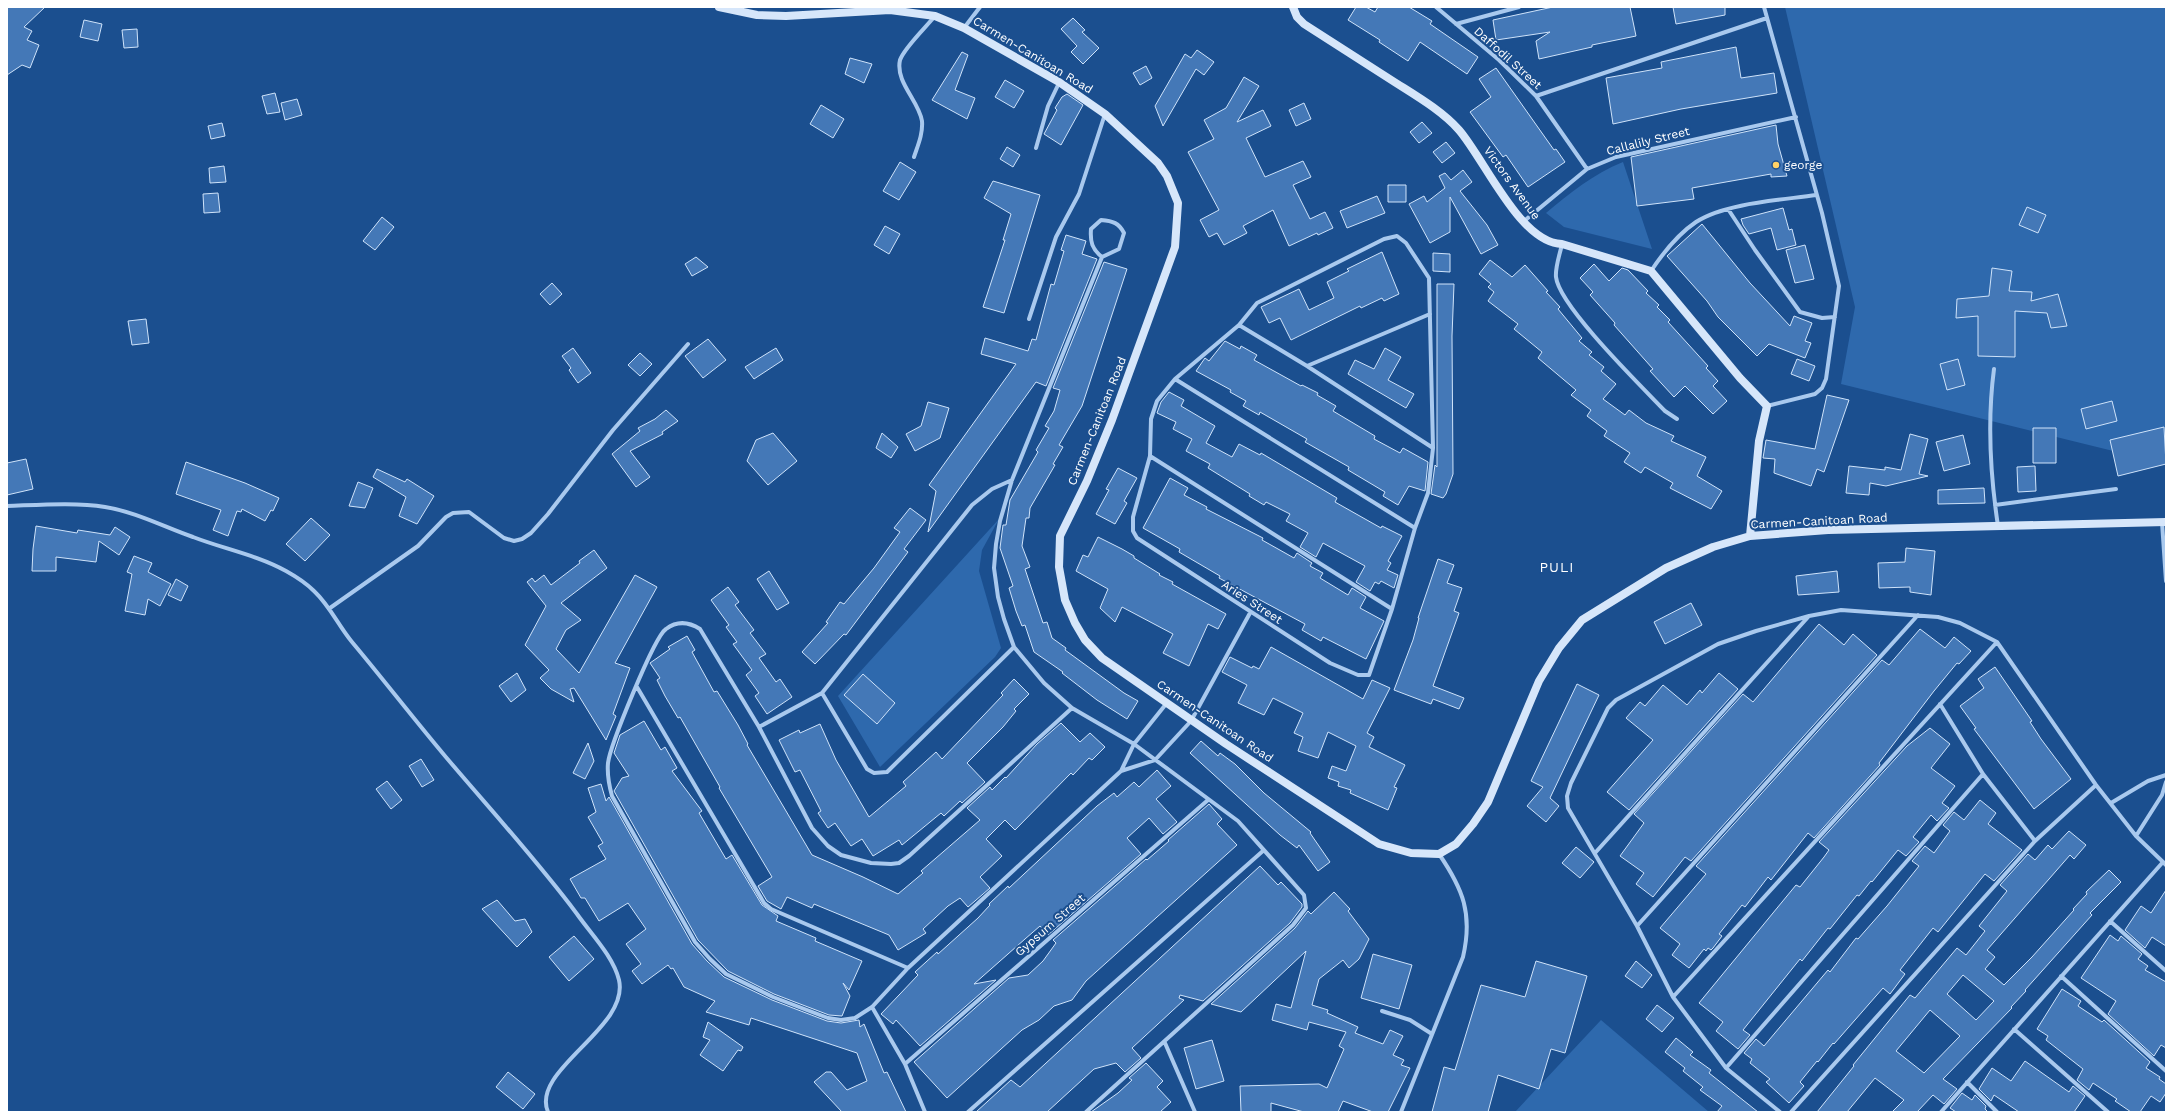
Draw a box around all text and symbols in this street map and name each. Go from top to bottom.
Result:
street label: Carmen-Canitoan Road [971,14,1095,96]
street label: Daffodil Street [1471,24,1545,92]
street label: Callalily Street [1605,124,1691,158]
street label: Victors Avenue [1481,144,1543,222]
place label: george [1784,158,1822,172]
marker: george [1771,160,1781,170]
street label: Carmen-Canitoan Road [1065,355,1129,487]
street label: Carmen-Canitoan Road [1750,510,1888,532]
district label: PULI [1540,559,1574,575]
street label: Aries Street [1219,577,1285,627]
street label: Carmen-Canitoan Road [1154,677,1276,765]
street label: Gypsum Street [1012,891,1088,959]

